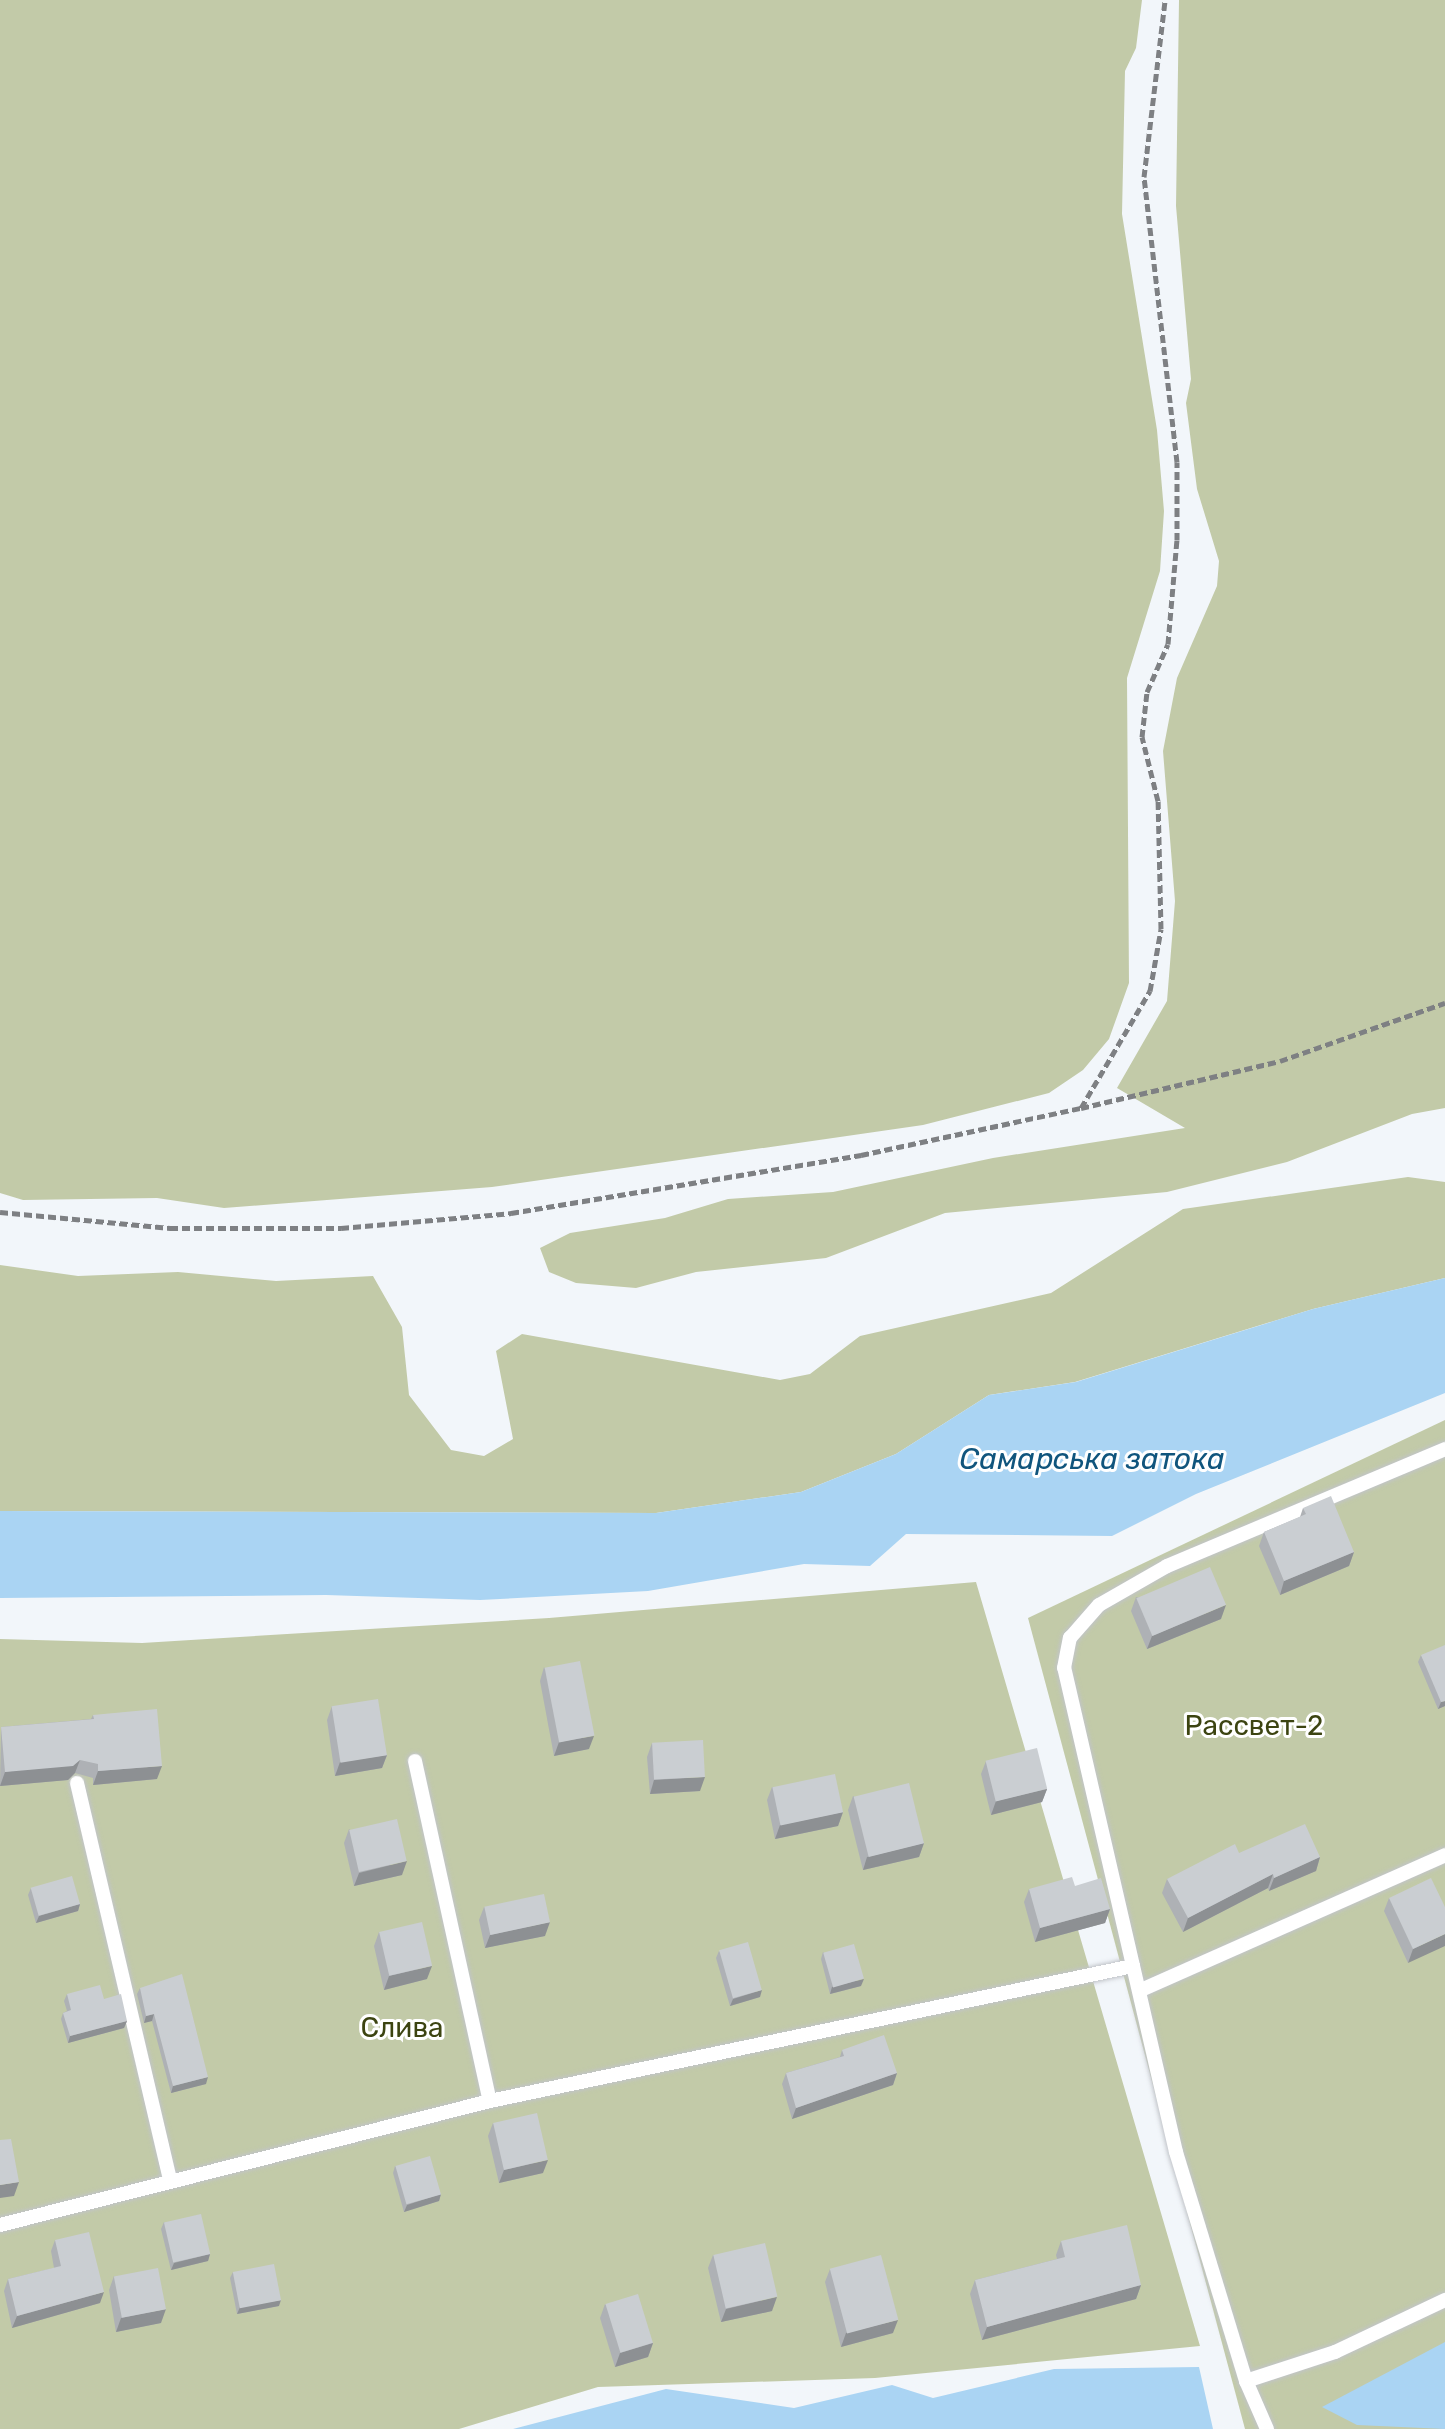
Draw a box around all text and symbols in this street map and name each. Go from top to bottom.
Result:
water label: Самарська затока [959,1441,1225,1477]
park label: Рассвет-2 [1185,1709,1323,1743]
park label: Слива [360,2011,444,2045]

